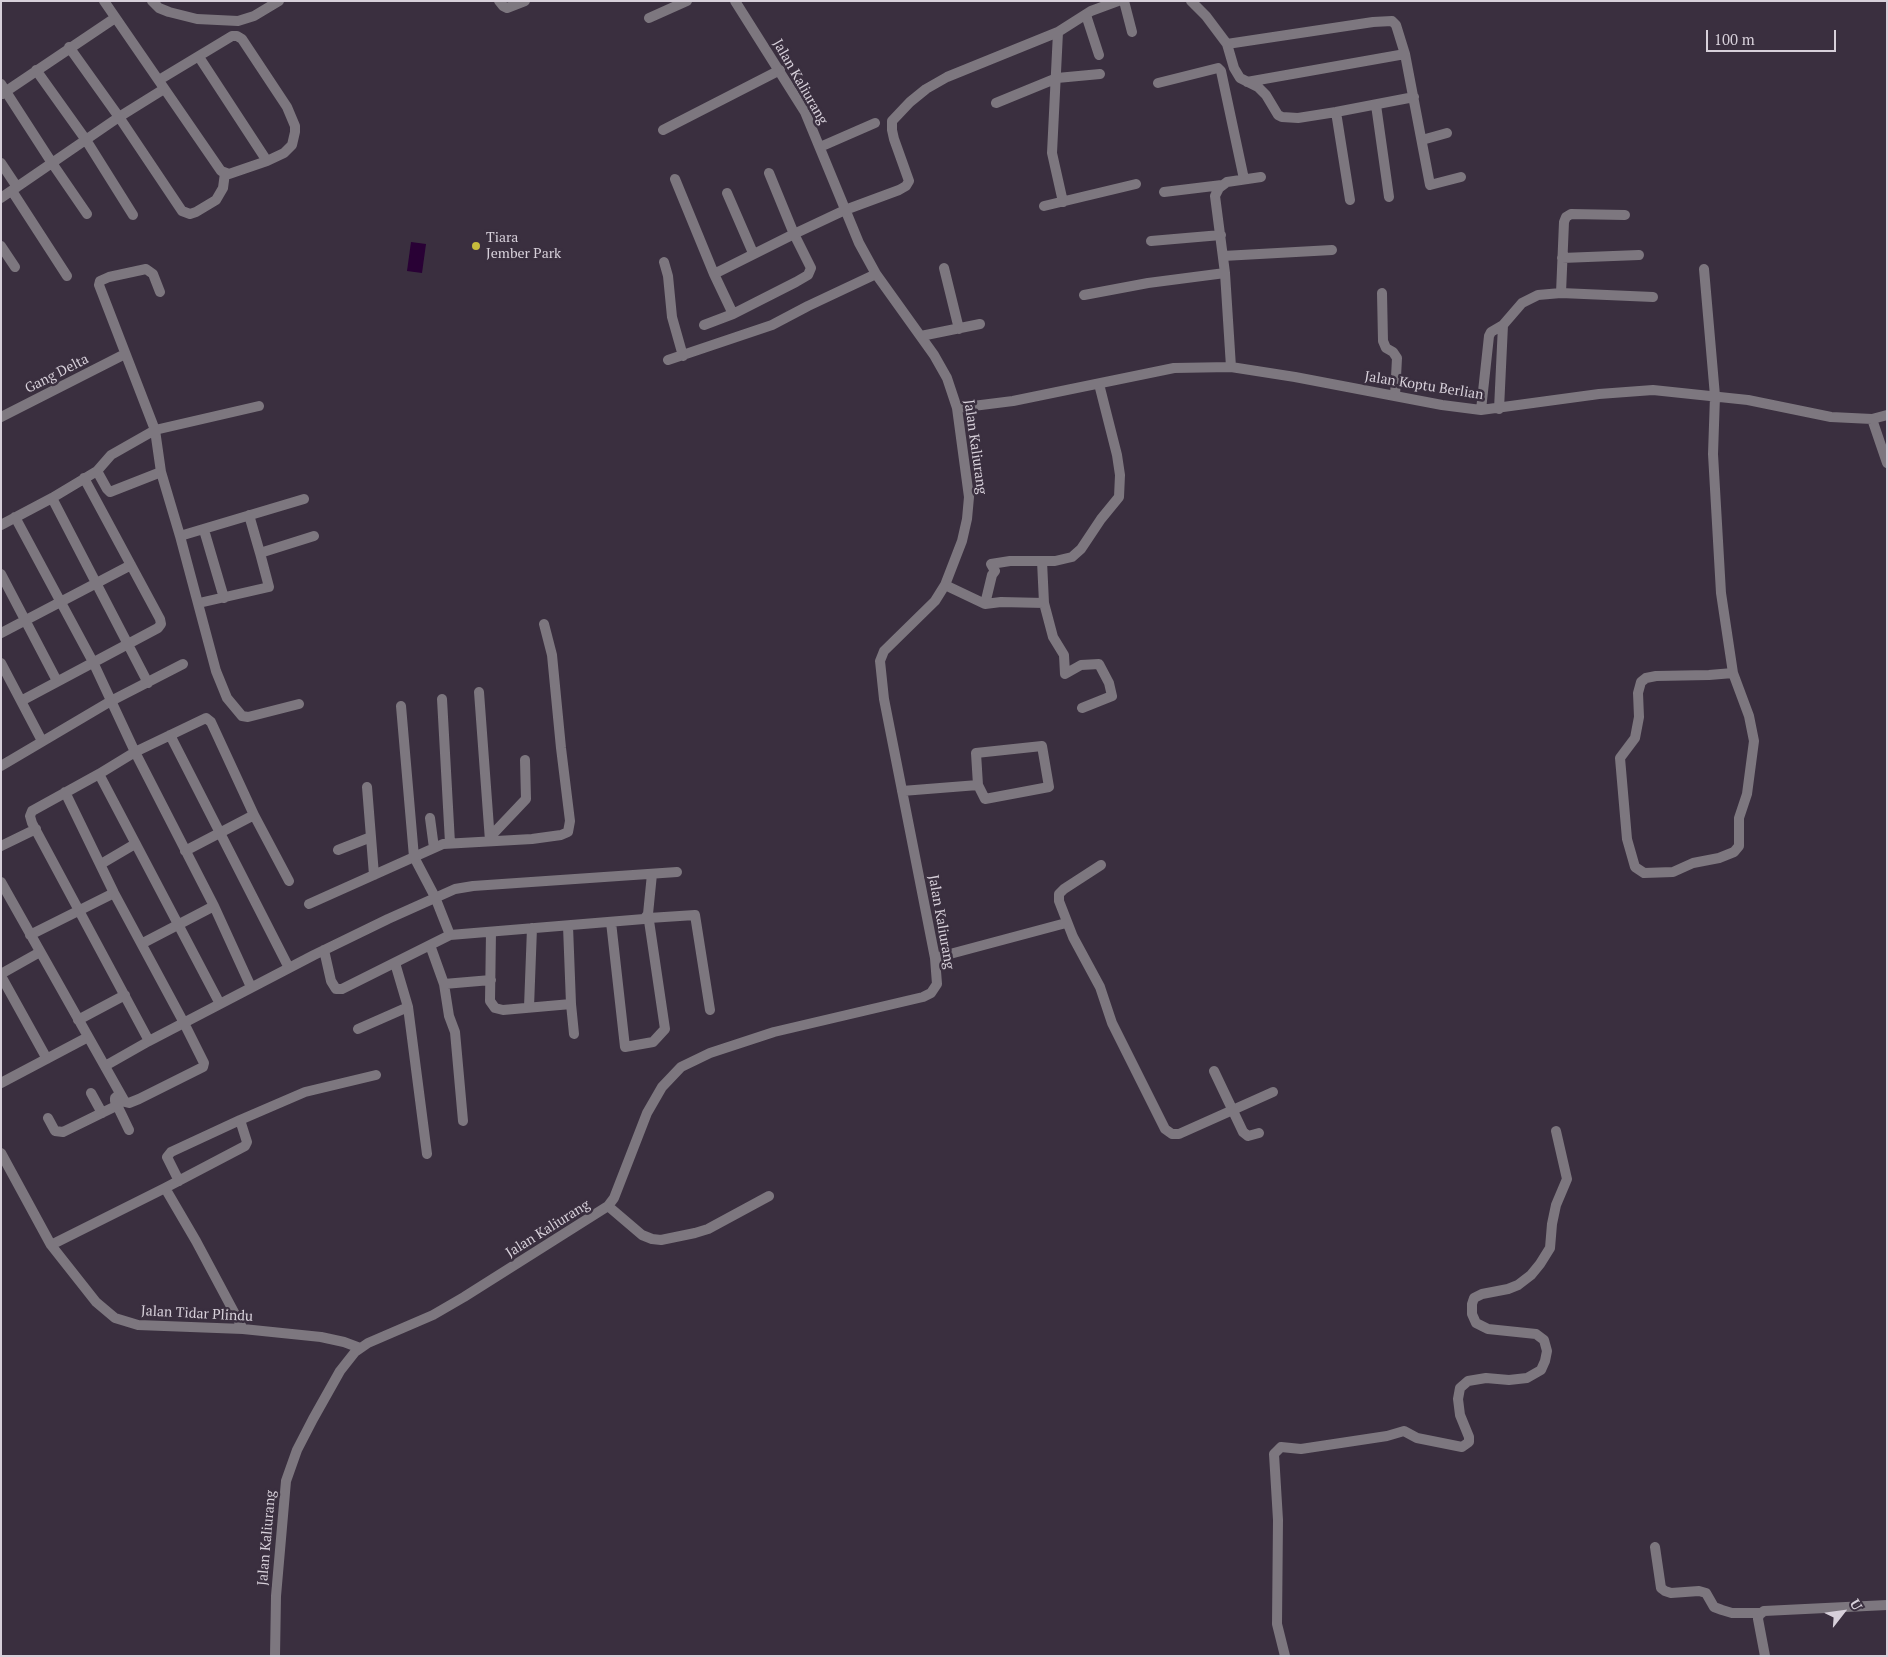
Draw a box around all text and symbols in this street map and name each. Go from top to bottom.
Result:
scale bar [1708,20,1838,52]
text: 100 m [1714,29,1755,49]
street label: Jalan Kaliurang [769,36,831,128]
place label: Tiara Jember Park [486,230,561,262]
marker: Tiara Jember Park [470,240,482,252]
street label: Gang Delta [22,351,92,397]
street label: Jalan Koptu Berlian [1363,368,1485,404]
street label: Jalan Kaliurang [960,399,990,495]
street label: Jalan Kaliurang [924,873,958,971]
street label: Jalan Kaliurang [503,1197,593,1261]
street label: Jalan Tidar Plindu [141,1303,253,1325]
street label: Jalan Kaliurang [254,1490,280,1586]
north arrow [1818,1587,1868,1637]
text: U [1846,1595,1867,1613]

